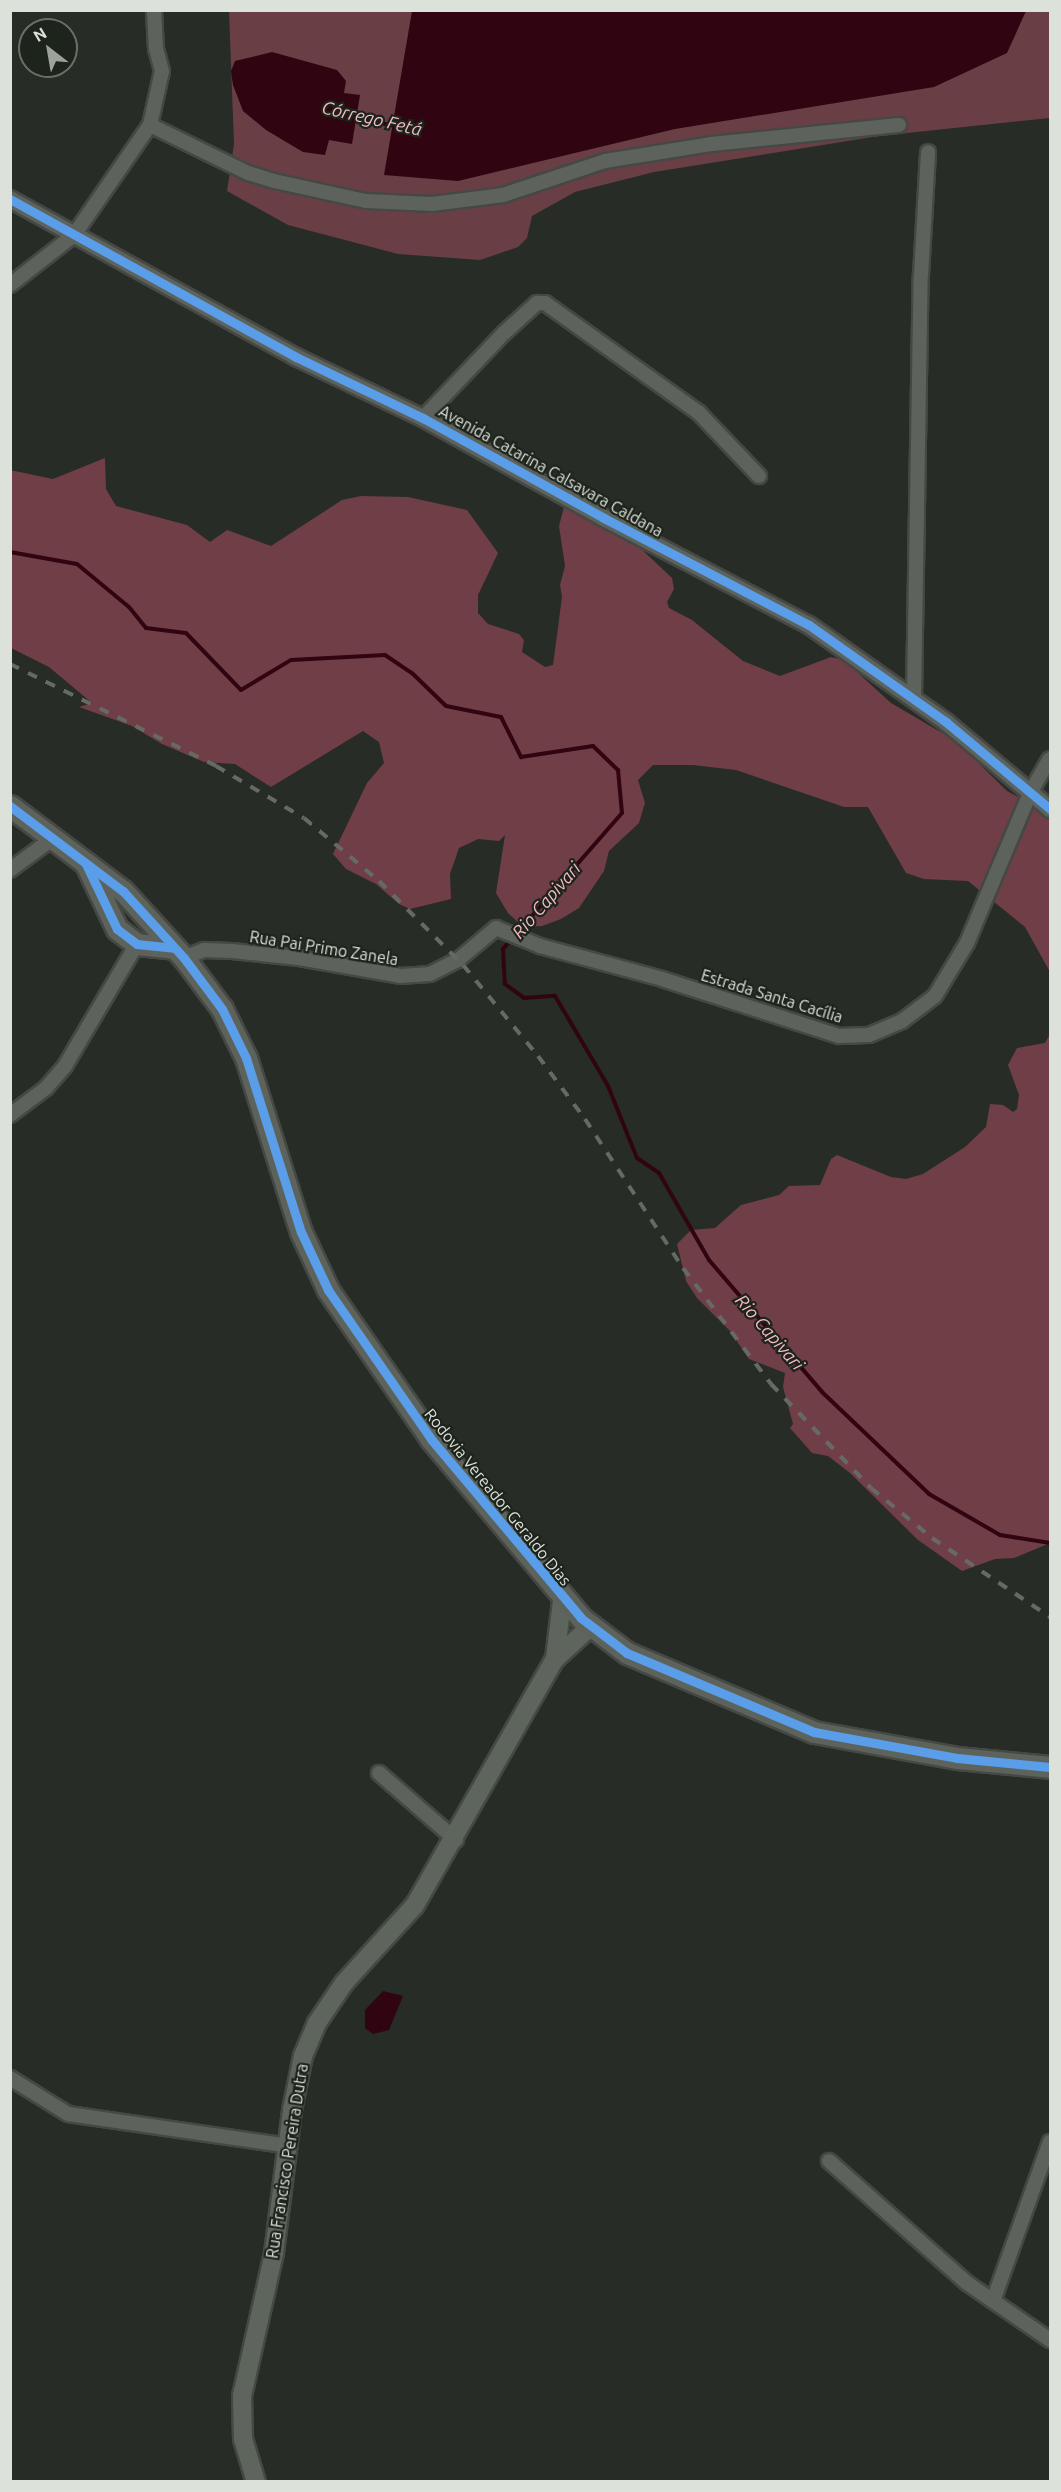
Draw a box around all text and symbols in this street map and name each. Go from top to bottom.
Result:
north arrow [18,18,78,78]
text: N [30,23,50,45]
water label: Córrego Fetá [320,96,424,140]
street label: Avenida Catarina Calsavara Caldana [436,401,666,541]
water label: Rio Capivari [507,858,585,942]
street label: Rua Pai Primo Zanela [248,927,400,969]
street label: Estrada Santa Cacília [699,965,845,1027]
water label: Rio Capivari [731,1290,809,1374]
street label: Rodovia Vereador Geraldo Dias [421,1405,575,1589]
street label: Rua Francisco Pereira Dutra [262,2062,312,2260]

